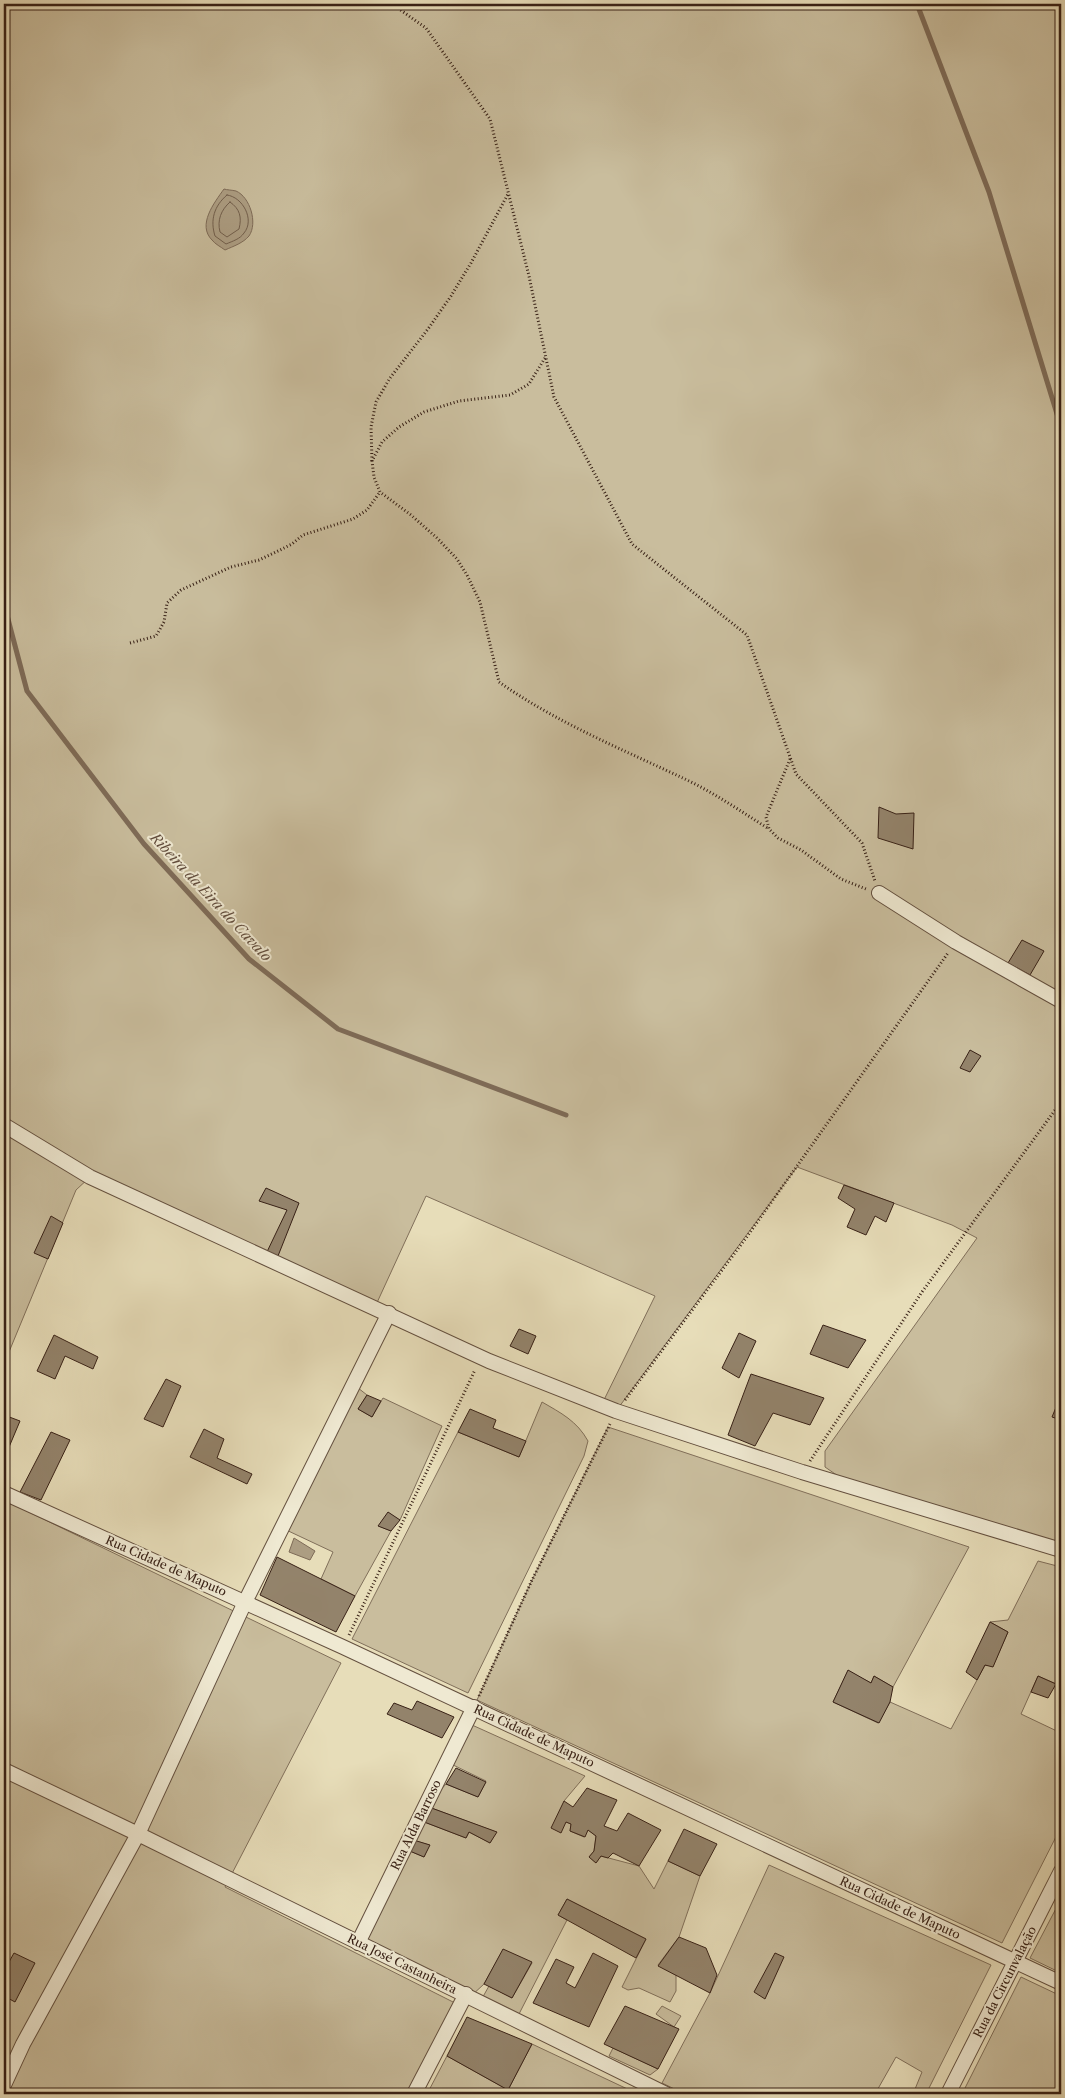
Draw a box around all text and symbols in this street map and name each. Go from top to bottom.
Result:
water label: Ribeira da Eira do Cavalo [146,828,276,965]
street label: Rua Cidade de Maputo [103,1532,229,1599]
street label: Rua Cidade de Maputo [472,1701,597,1770]
street label: Rua Alda Barroso [387,1777,444,1872]
street label: Rua Cidade de Maputo [838,1873,963,1942]
street label: Rua da Circunvalação [970,1923,1039,2040]
street label: Rua José Castanheira [345,1930,460,1997]

